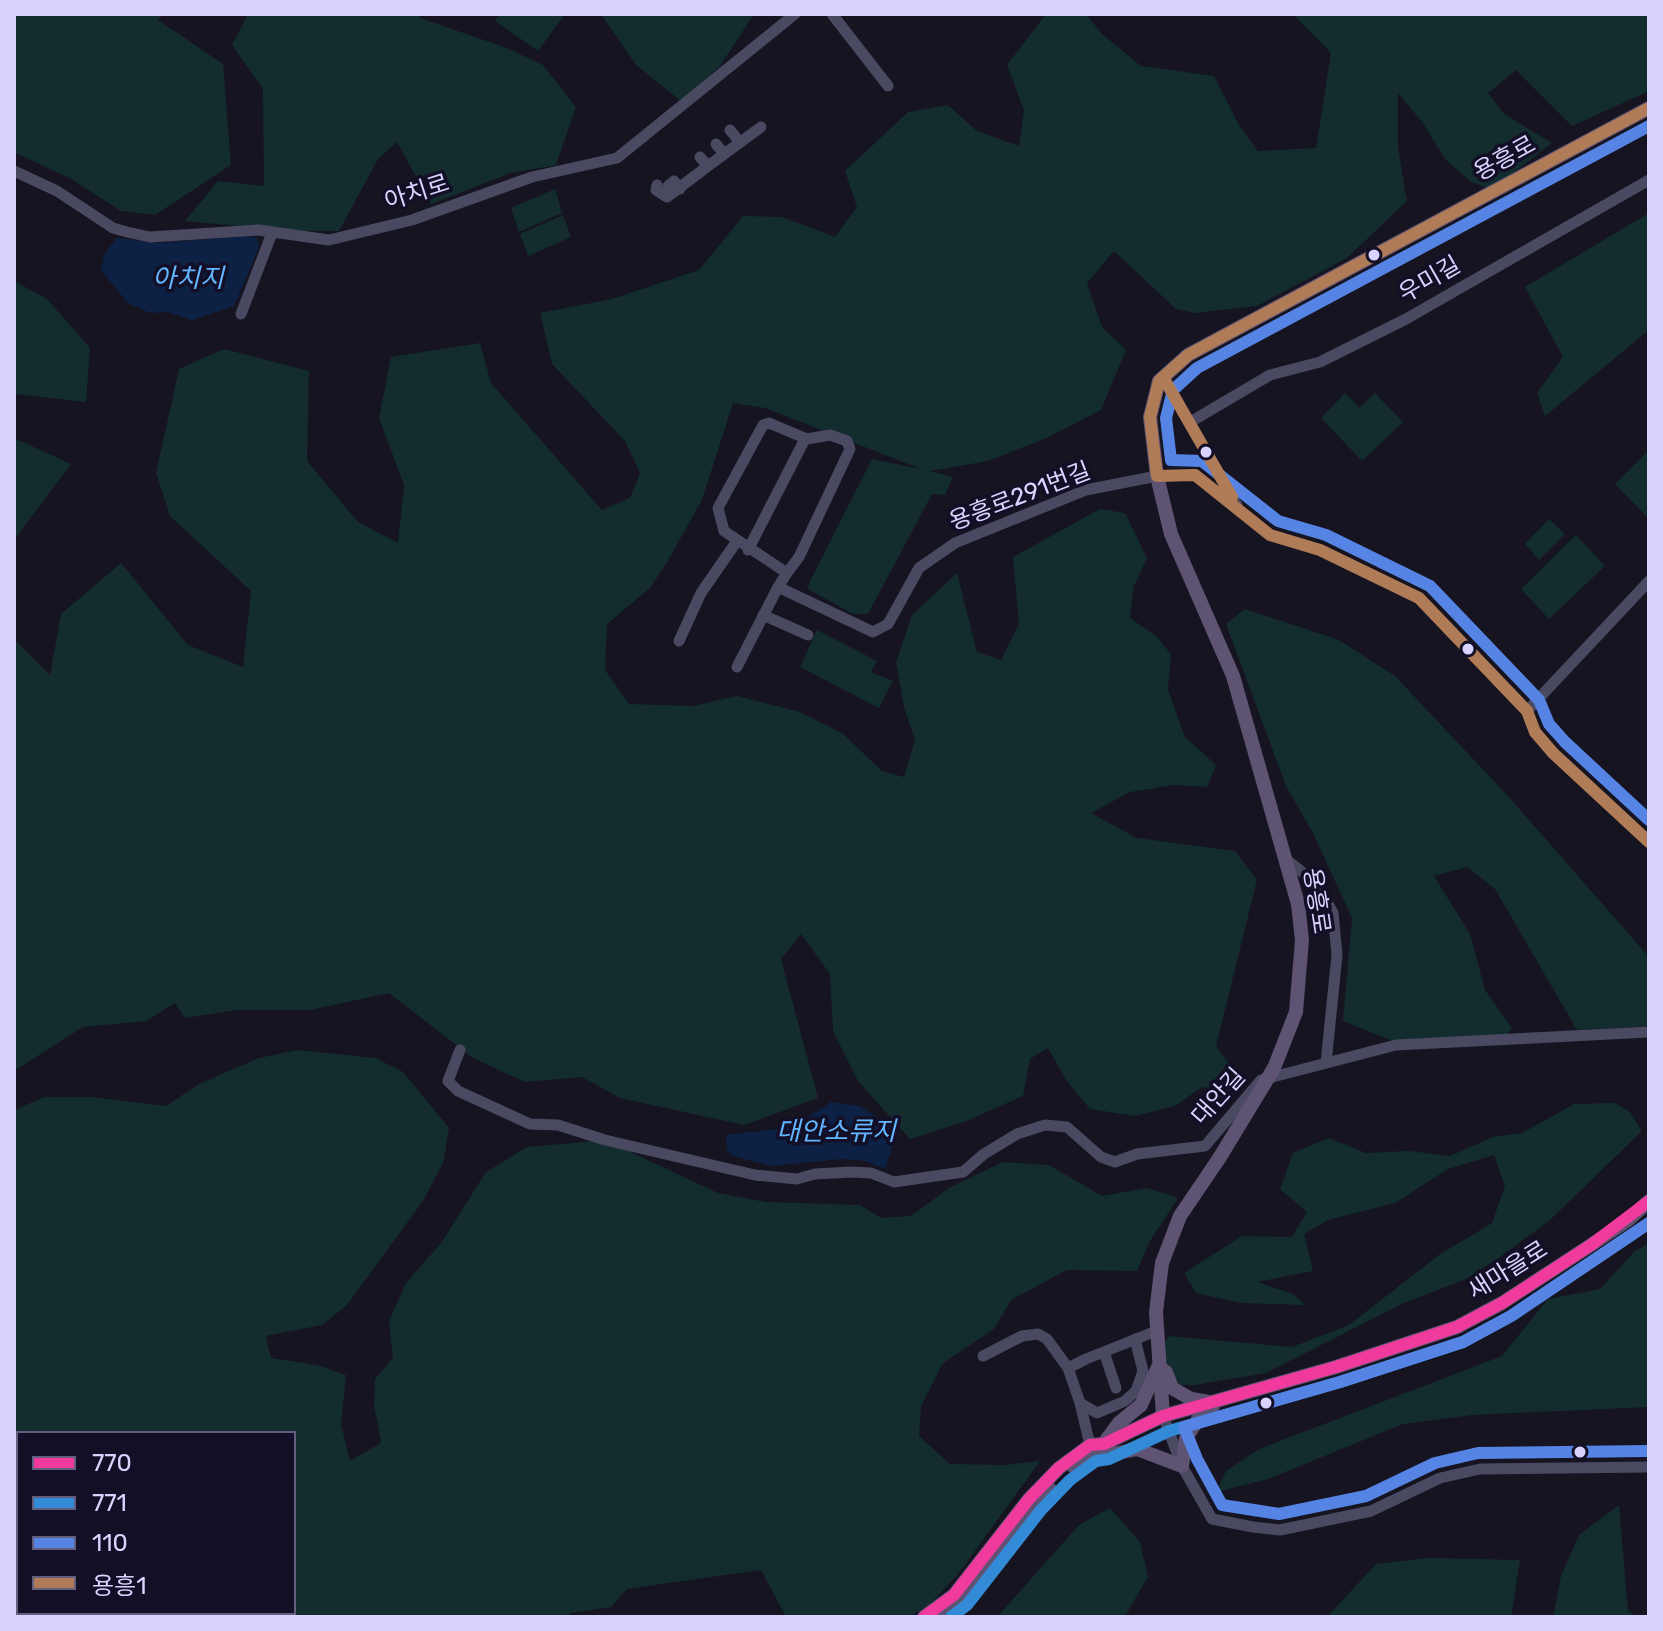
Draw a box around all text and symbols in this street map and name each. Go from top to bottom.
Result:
street label: 용흥로 [1469,130,1541,188]
street label: 아치로 [381,169,453,217]
unlabelled marker [1366,247,1382,263]
street label: 우미길 [1394,251,1466,309]
water label: 아치지 [152,263,224,295]
unlabelled marker [1198,444,1214,460]
street label: 용흥로291번길 [945,457,1095,537]
unlabelled marker [1460,641,1476,657]
street label: 용흥로 [1297,866,1335,936]
street label: 대안길 [1186,1063,1252,1131]
water label: 대안소류지 [776,1116,896,1148]
street label: 새마을로 [1463,1235,1553,1307]
unlabelled marker [1258,1395,1274,1411]
legend [16,1431,296,1615]
unlabelled marker [1572,1444,1588,1460]
text: 770 [92,1449,132,1477]
text: 771 [92,1489,127,1517]
text: 110 [92,1529,128,1557]
text: 용흥1 [92,1572,146,1600]

